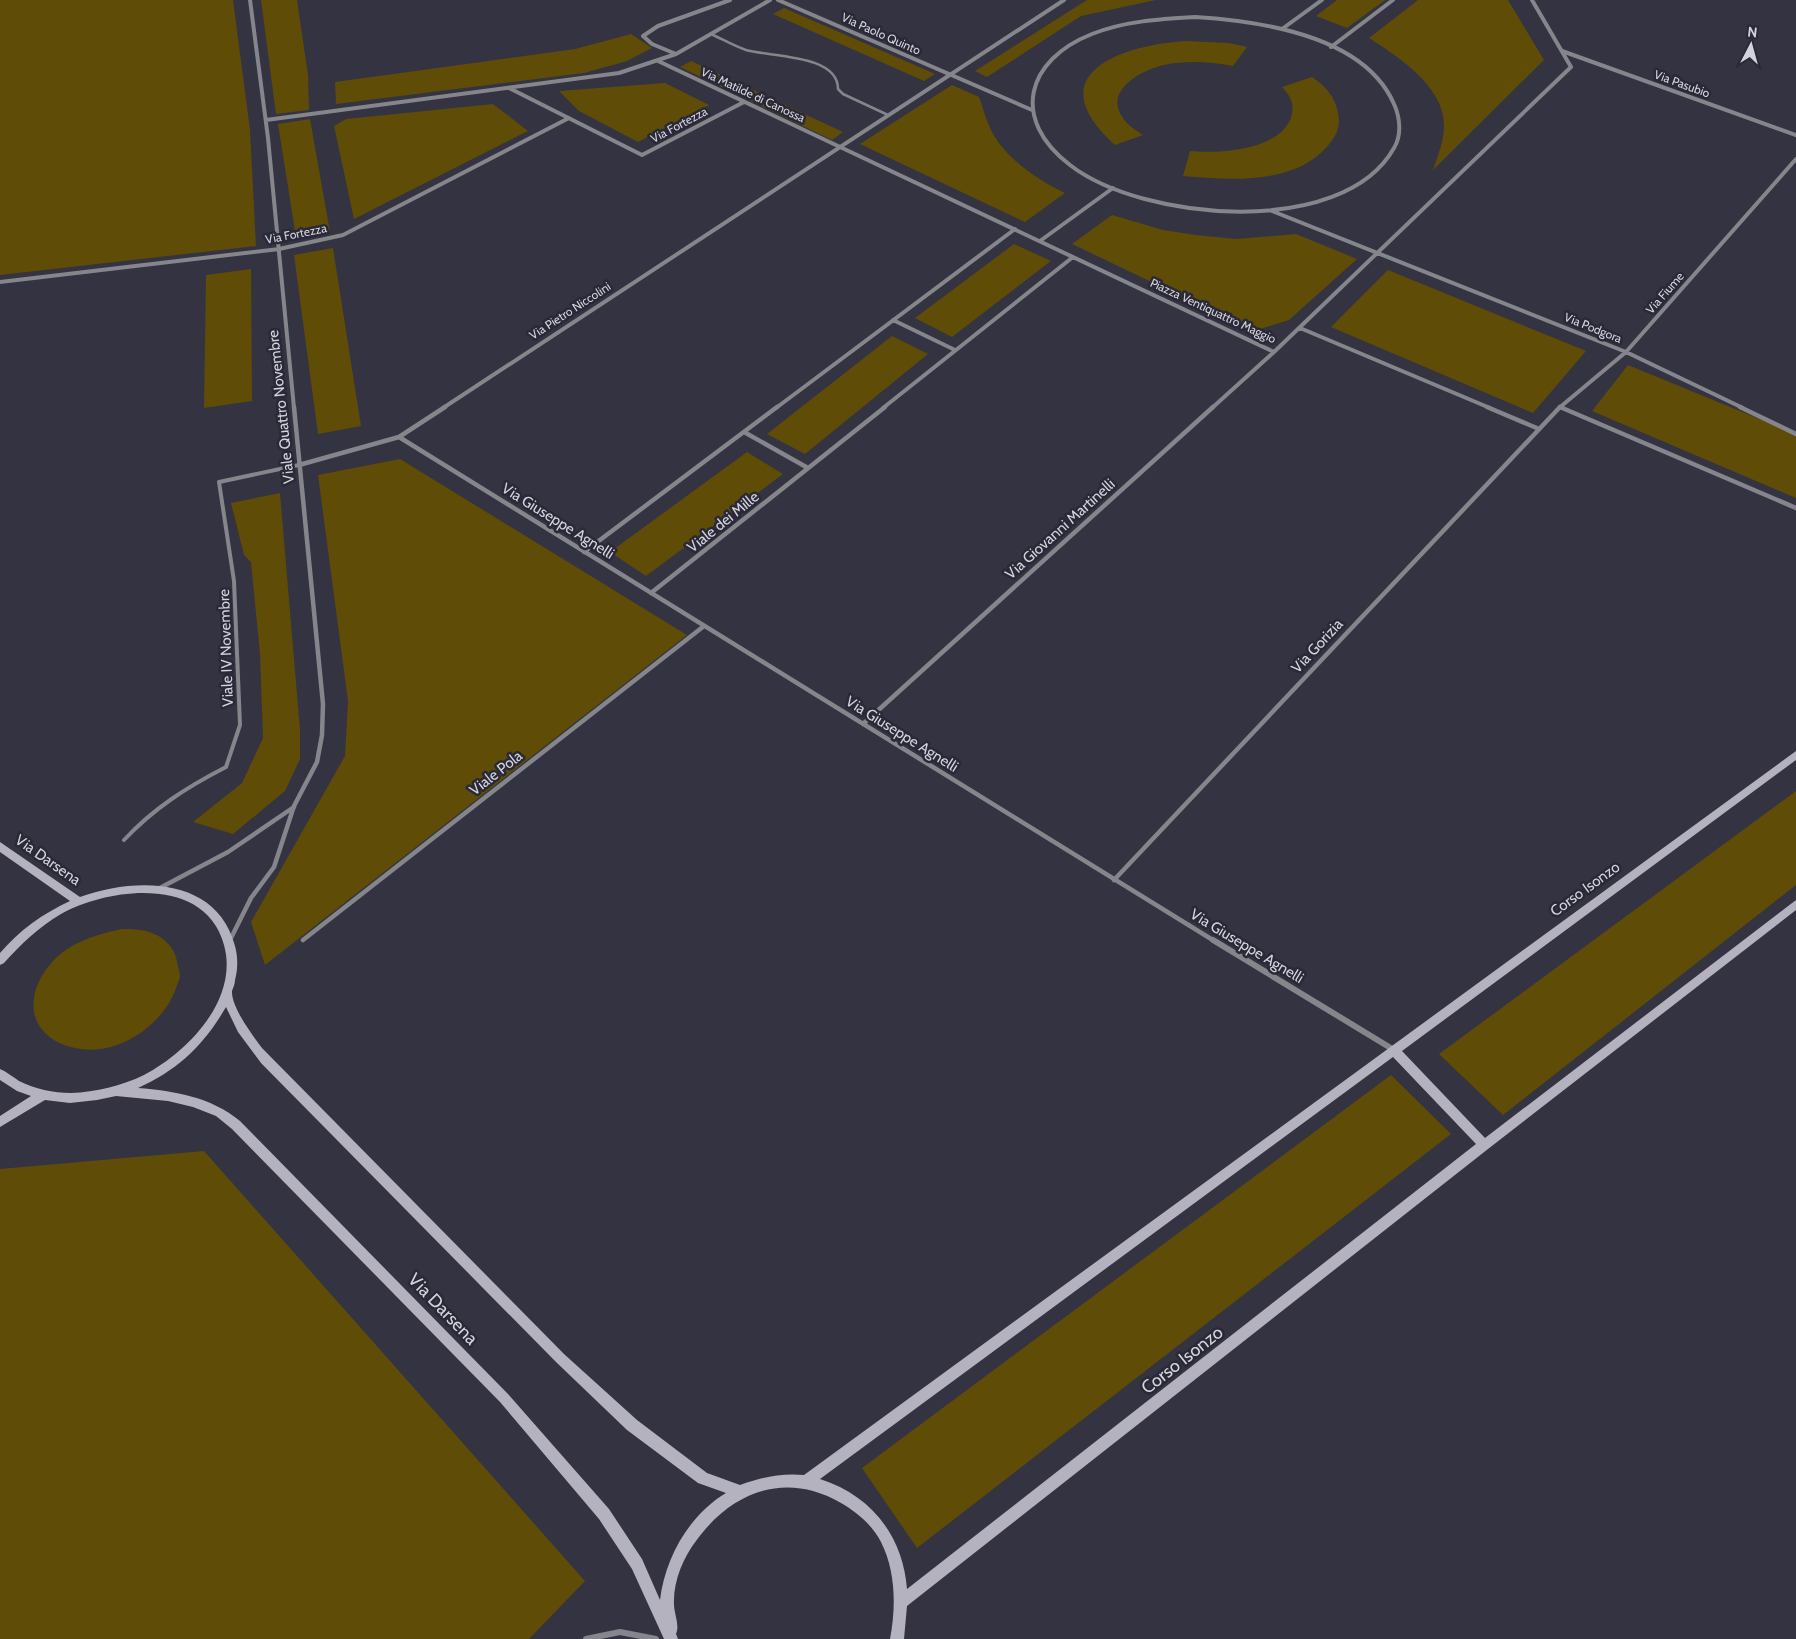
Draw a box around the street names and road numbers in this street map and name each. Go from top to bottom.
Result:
street label: Via Paolo Quinto [839,9,924,58]
street label: Via Matilde di Canossa [699,64,808,125]
street label: Via Pasubio [1652,66,1713,101]
street label: Via Fortezza [648,103,710,146]
street label: Via Fortezza [264,220,328,247]
street label: Via Fiume [1642,269,1687,317]
street label: Piazza Ventiquattro Maggio [1148,275,1279,347]
street label: Via Pietro Niccolini [526,279,613,343]
street label: Via Podgora [1562,309,1624,346]
street label: Viale Quattro Novembre [264,329,298,485]
street label: Via Giovanni Martinelli [1001,475,1119,583]
street label: Via Giuseppe Agnelli [498,479,618,563]
street label: Viale dei Mille [683,487,763,556]
street label: Viale IV Novembre [215,588,237,707]
street label: Via Gorizia [1288,615,1347,677]
street label: Via Giuseppe Agnelli [842,692,962,776]
street label: Viale Pola [466,746,527,799]
street label: Via Darsena [12,831,85,890]
street label: Corso Isonzo [1547,858,1623,920]
street label: Via Giuseppe Agnelli [1187,905,1307,987]
street label: Via Darsena [404,1269,483,1350]
street label: Corso Isonzo [1137,1321,1227,1399]

